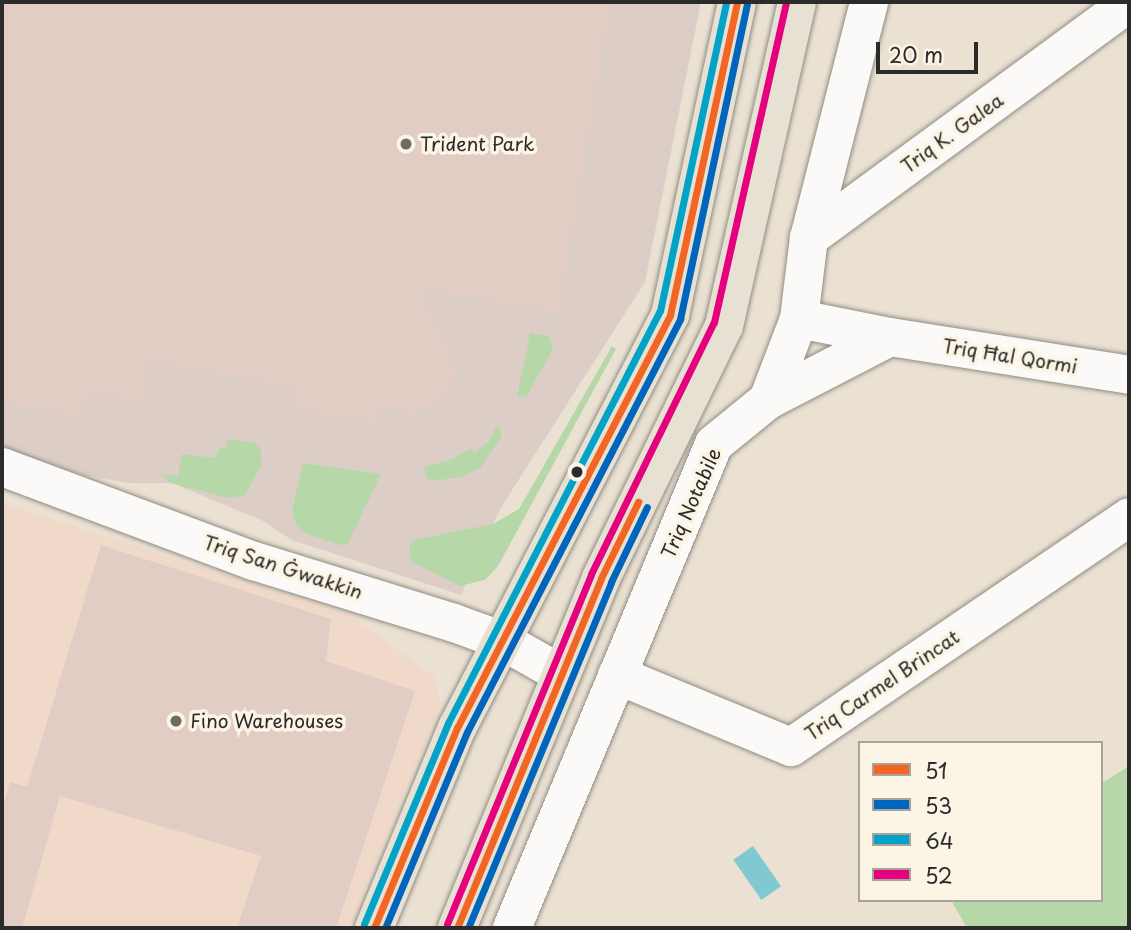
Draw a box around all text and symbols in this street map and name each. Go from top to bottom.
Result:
scale bar [879,28,981,72]
text: 20 m [889,38,943,70]
street label: Triq K. Galea [896,88,1008,178]
place label: Trident Park [420,133,534,155]
marker: Trident Park [398,136,414,152]
street label: Triq Ħal Qormi [940,334,1080,378]
street label: Triq Notabile [656,444,726,562]
unlabelled marker [570,465,584,479]
street label: Triq San Ġwakkin [200,530,366,604]
street label: Triq Carmel Brincat [800,624,964,746]
place label: Fino Warehouses [190,710,343,732]
marker: Fino Warehouses [168,713,184,729]
legend [858,741,1103,902]
text: 51 [925,754,947,786]
text: 53 [925,789,952,821]
text: 64 [925,824,954,856]
text: 52 [925,859,953,891]

